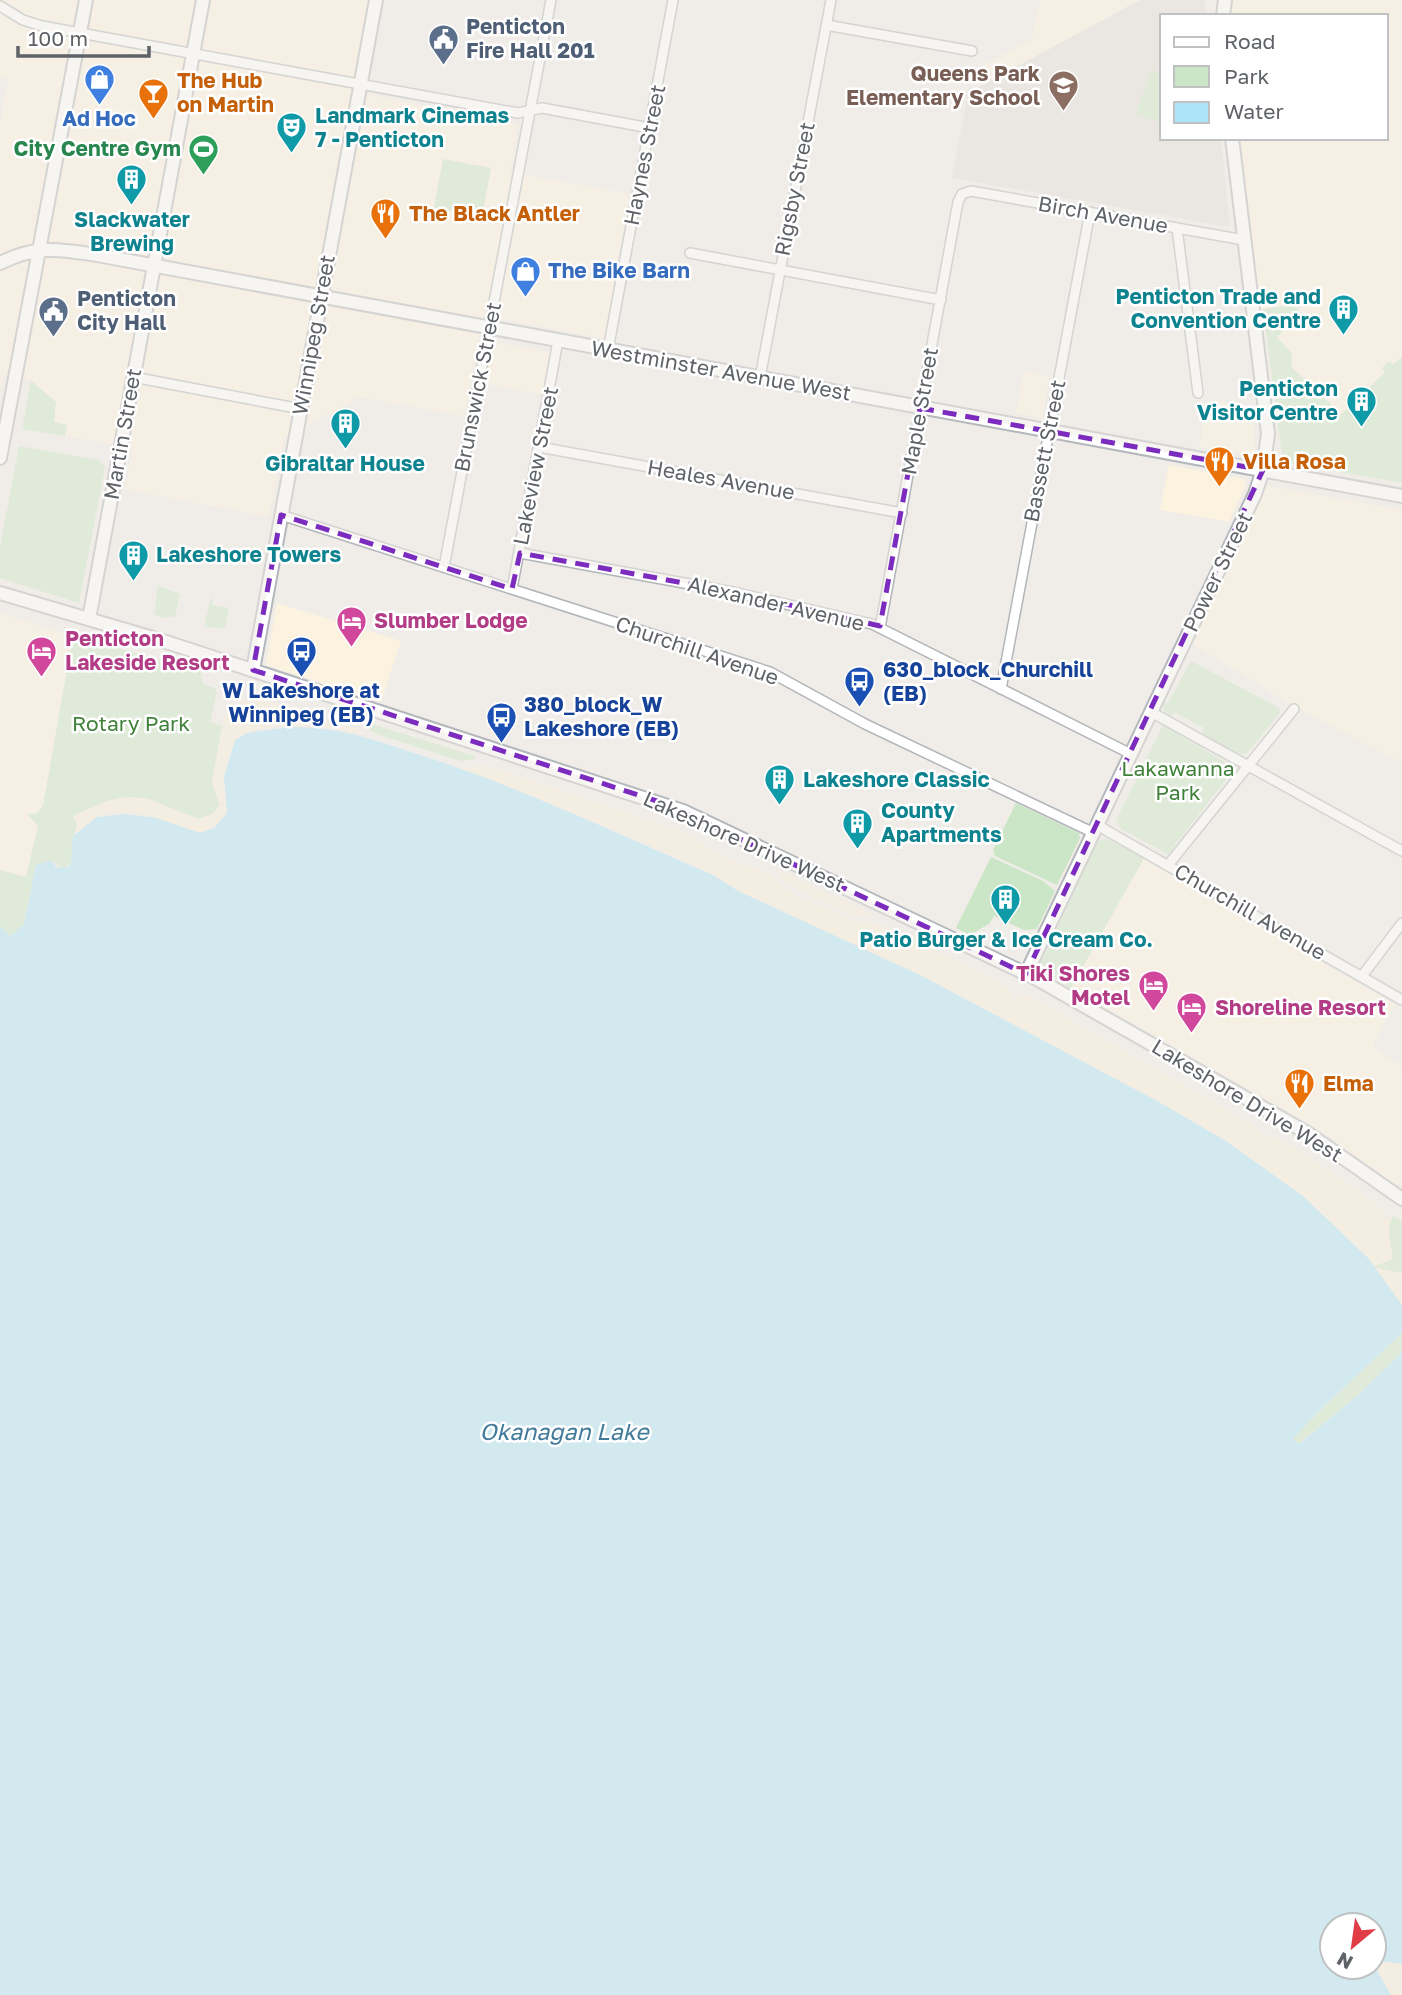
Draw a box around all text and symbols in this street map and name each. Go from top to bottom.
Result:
place label: Penticton Fire Hall 201 [466,13,595,63]
scale bar [18,14,149,58]
legend [1160,14,1388,140]
public building icon: Penticton Fire Hall 201 [426,22,460,66]
text: 100 m [28,25,88,51]
text: Road [1224,28,1275,54]
place label: Queens Park Elementary School [846,60,1040,110]
shop icon: Ad Hoc [82,62,116,106]
text: Park [1224,63,1270,89]
place label: The Hub on Martin [177,67,274,117]
school or university icon: Queens Park Elementary School [1046,69,1080,113]
bar icon: The Hub on Martin [137,76,171,120]
street label: Haynes Street [618,82,670,227]
text: Water [1224,98,1284,124]
place label: Landmark Cinemas 7 - Penticton [315,102,509,152]
place label: Ad Hoc [62,105,136,131]
theatre icon: Landmark Cinemas 7 - Penticton [275,111,309,155]
street label: Rigsby Street [768,120,820,258]
sports icon: City Centre Gym [187,132,221,176]
place label: City Centre Gym [14,135,181,161]
building icon: Slackwater Brewing [115,163,149,207]
street label: Birch Avenue [1036,190,1170,238]
restaurant icon: The Black Antler [369,197,403,241]
place label: The Black Antler [409,200,580,226]
place label: Slackwater Brewing [74,206,190,256]
street label: Winnipeg Street [286,252,340,417]
shop icon: The Bike Barn [508,254,542,298]
place label: The Bike Barn [548,257,690,283]
place label: Penticton Trade and Convention Centre [1116,283,1321,333]
place label: Penticton City Hall [77,285,176,335]
building icon: Penticton Trade and Convention Centre [1327,292,1361,336]
public building icon: Penticton City Hall [37,294,71,338]
street label: Brunswick Street [448,300,506,474]
street label: Westminster Avenue West [589,334,853,406]
street label: Maple Street [895,345,943,477]
street label: Martin Street [98,366,146,502]
place label: Penticton Visitor Centre [1197,375,1338,425]
street label: Bassett Street [1017,377,1071,524]
street label: Lakeview Street [507,384,563,547]
building icon: Penticton Visitor Centre [1344,384,1378,428]
building icon: Gibraltar House [328,407,362,451]
restaurant icon: Villa Rosa [1203,445,1237,489]
place label: Villa Rosa [1243,448,1346,474]
place label: Gibraltar House [265,450,425,476]
street label: Heales Avenue [645,453,797,505]
street label: Power Street [1177,507,1257,636]
building icon: Lakeshore Towers [116,538,150,582]
place label: Lakeshore Towers [156,541,341,567]
street label: Alexander Avenue [685,570,867,636]
hotel icon: Slumber Lodge [334,604,368,648]
place label: Slumber Lodge [374,607,528,633]
street label: Churchill Avenue [612,610,782,690]
place label: Penticton Lakeside Resort [65,625,230,675]
hotel icon: Penticton Lakeside Resort [25,634,59,678]
bus stop icon: W Lakeshore at Winnipeg (EB) [284,634,318,678]
place label: 630_block_Churchill (EB) [883,656,1093,706]
bus stop icon: 630_block_Churchill (EB) [843,665,877,709]
place label: W Lakeshore at Winnipeg (EB) [222,677,380,727]
place label: 380_block_W Lakeshore (EB) [524,691,679,741]
bus stop icon: 380_block_W Lakeshore (EB) [484,700,518,744]
park label: Rotary Park [72,710,190,736]
park label: Lakawanna Park [1121,755,1235,805]
building icon: Lakeshore Classic [763,763,797,807]
place label: Lakeshore Classic [803,766,990,792]
street label: Lakeshore Drive West [640,785,849,897]
place label: County Apartments [881,797,1002,847]
building icon: County Apartments [841,806,875,850]
street label: Churchill Avenue [1170,857,1331,965]
building icon: Patio Burger & Ice Cream Co. [989,883,1023,927]
place label: Patio Burger & Ice Cream Co. [859,926,1153,952]
place label: Tiki Shores Motel [1016,960,1130,1010]
hotel icon: Tiki Shores Motel [1136,969,1170,1013]
hotel icon: Shoreline Resort [1175,991,1209,1035]
place label: Shoreline Resort [1215,994,1386,1020]
street label: Lakeshore Drive West [1147,1033,1348,1167]
restaurant icon: Elma [1283,1067,1317,1111]
place label: Elma [1323,1070,1374,1096]
water label: Okanagan Lake [479,1417,650,1445]
north arrow [1318,1911,1388,1981]
text: N [1333,1948,1356,1975]

